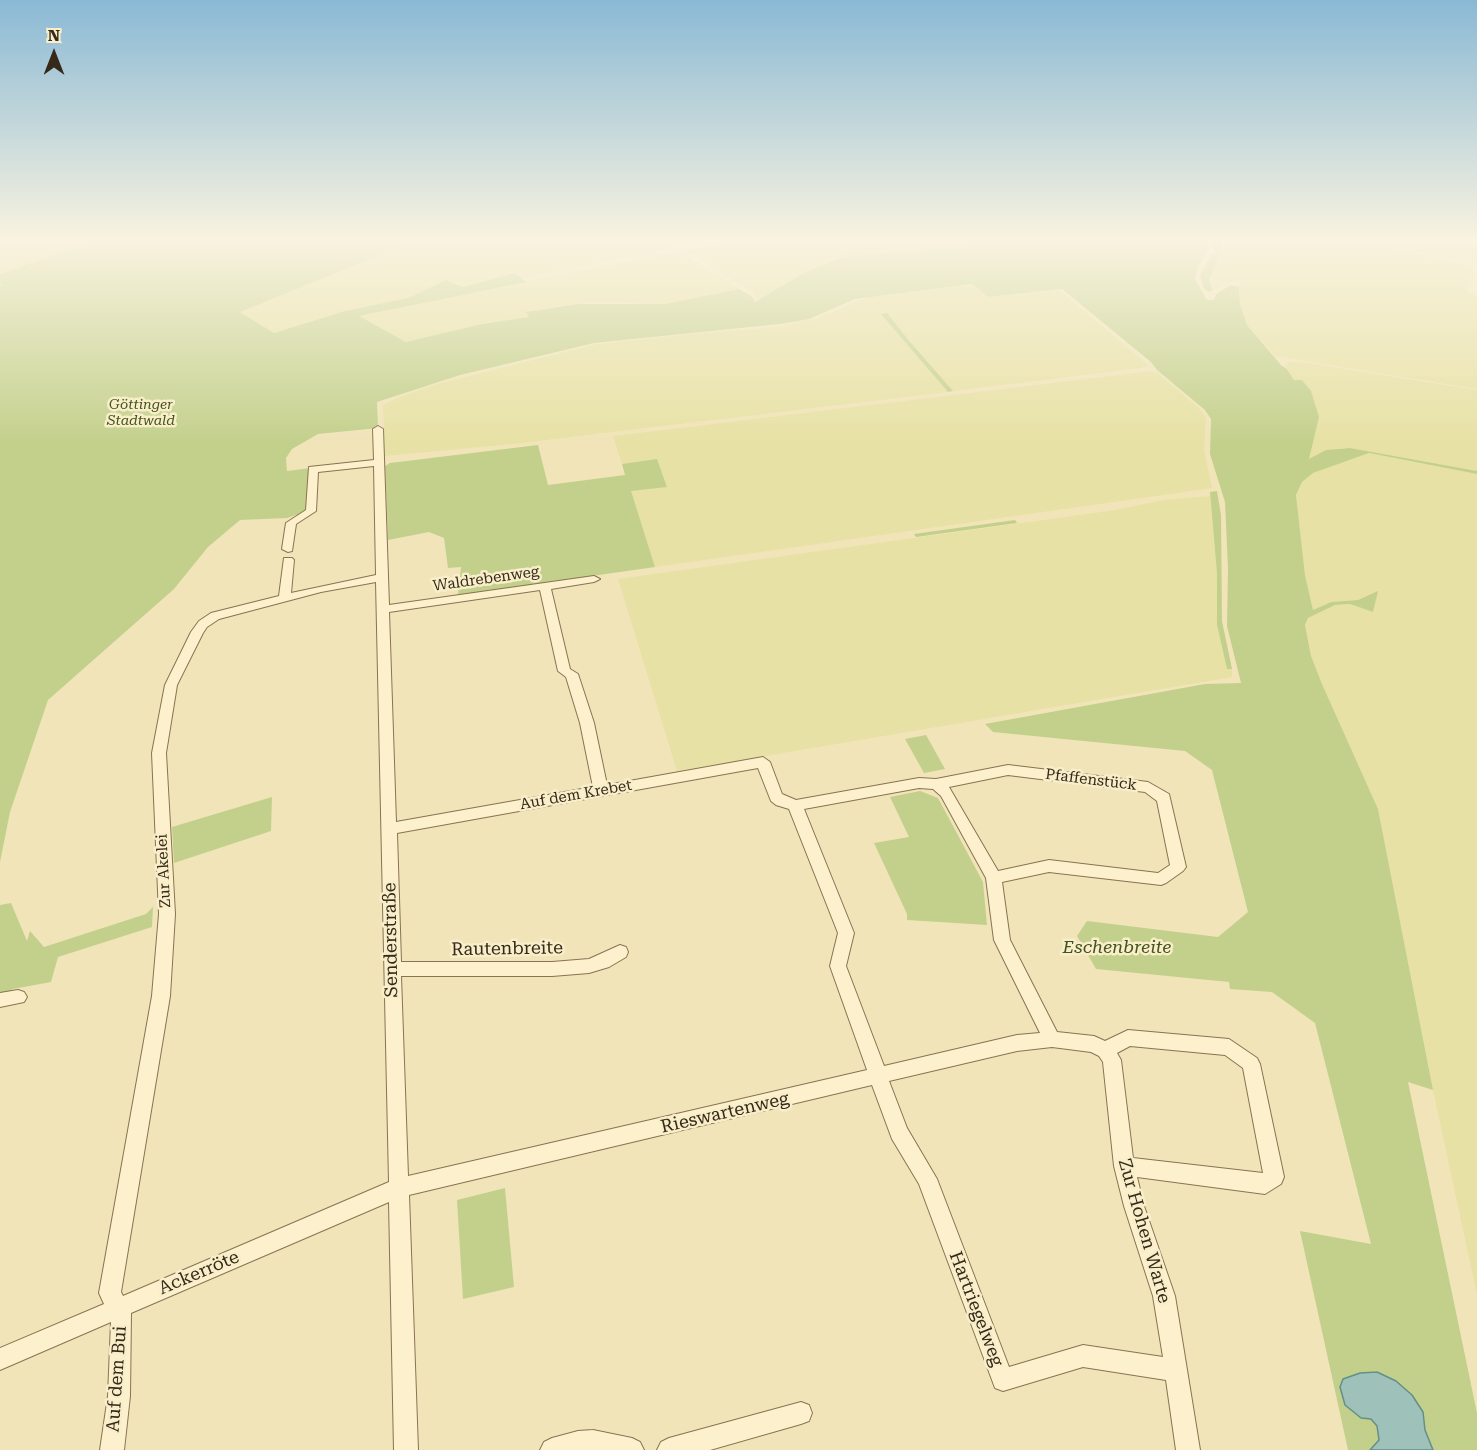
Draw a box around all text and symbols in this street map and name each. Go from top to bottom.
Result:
north arrow [24,24,84,84]
text: N [48,26,60,45]
park label: Göttinger Stadtwald [107,397,175,430]
street label: Waldrebenweg [432,563,540,595]
street label: Pfaffenstück [1044,765,1138,795]
street label: Auf dem Krebet [519,776,633,814]
street label: Zur Akelei [153,833,175,909]
street label: Senderstraße [379,882,403,998]
street label: Rautenbreite [451,937,563,961]
park label: Eschenbreite [1063,937,1171,959]
street label: Rieswartenweg [659,1088,791,1138]
street label: Zur Hohen Warte [1113,1156,1175,1306]
street label: Ackerröte [155,1246,243,1300]
street label: Hartriegelweg [944,1248,1008,1370]
street label: Auf dem Bui [103,1325,131,1433]

